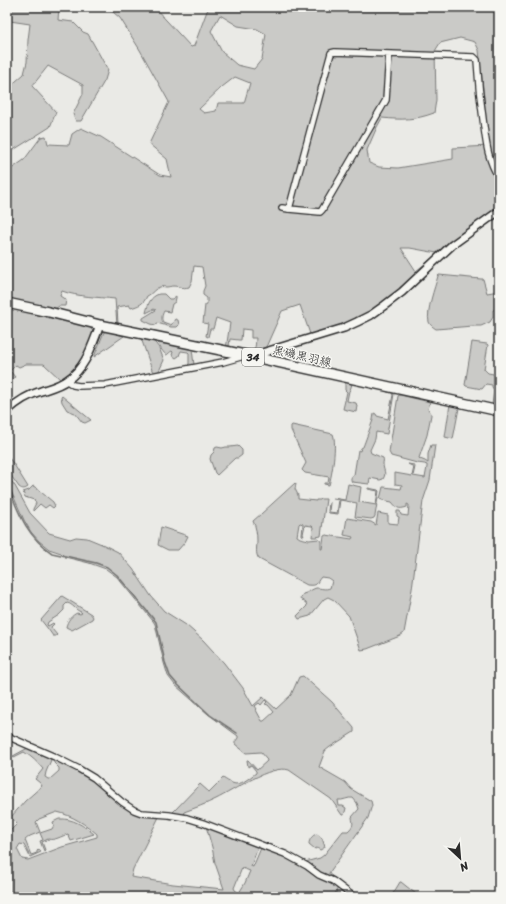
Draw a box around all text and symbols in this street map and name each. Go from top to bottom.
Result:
street label: 黒磯黒羽線 [270,339,334,373]
road number: 34 [242,348,264,366]
north arrow [440,838,480,878]
text: N [456,856,473,877]

